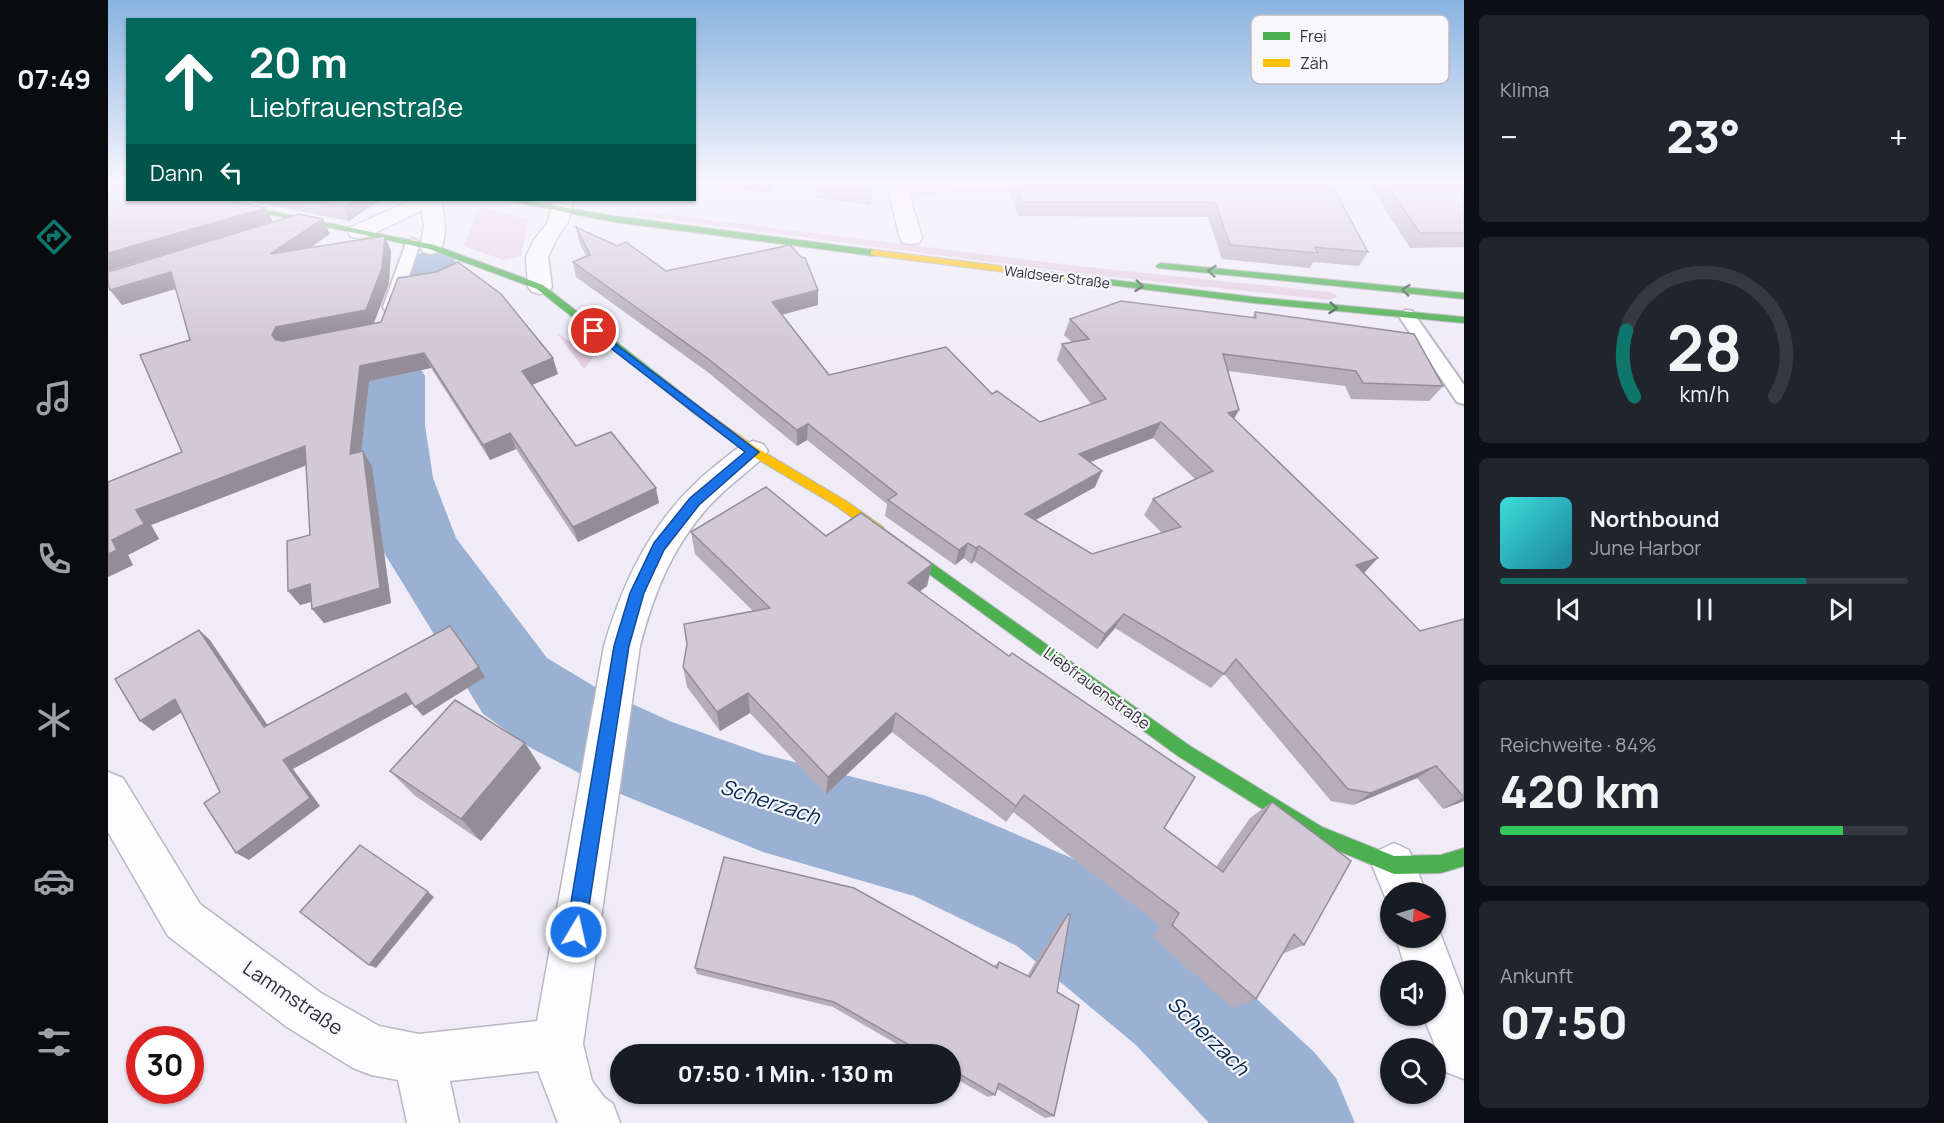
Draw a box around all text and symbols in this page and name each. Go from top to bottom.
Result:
legend [1251,15,1449,84]
text: Frei [1300,25,1327,47]
text: 20 m [249,33,348,91]
icon: ahead [150,42,228,120]
text: Zäh [1300,52,1328,74]
text: 07:49 [17,60,91,97]
text: Klima [1500,76,1549,103]
text: Liebfrauenstraße [249,88,463,125]
text: 23° [1666,105,1740,167]
text: − [1500,114,1518,159]
text: + [1889,114,1908,159]
icon: left [215,156,248,189]
text: Dann [150,158,203,188]
icon: directions [33,216,75,258]
street label: Waldseer Straße [1003,261,1111,292]
one-way arrow [1207,265,1216,278]
one-way arrow [1135,280,1144,292]
one-way arrow [1401,285,1410,297]
one-way arrow [1328,301,1338,314]
text: 28 [1666,304,1742,390]
pin [568,305,619,356]
icon: arrive [577,314,610,347]
icon: music [33,377,75,419]
text: km/h [1679,379,1729,408]
text: Northbound [1590,504,1720,534]
text: June Harbor [1590,534,1702,561]
icon: phone [33,538,75,580]
icon: previous [1552,593,1585,626]
icon: pause [1688,593,1721,626]
icon: next [1824,593,1857,626]
street label: Liebfrauenstraße [1039,642,1155,734]
icon: climate [33,699,75,741]
text: Reichweite · 84% [1500,731,1657,758]
text: 420 km [1500,760,1660,822]
water label: Scherzach [717,772,825,831]
icon: car [33,860,75,902]
north arrow [1380,882,1446,948]
map controls [1380,882,1446,1104]
position arrow [544,900,608,964]
street label: Lammstraße [238,954,349,1041]
button: sound [1380,960,1446,1026]
text: Ankunft [1500,962,1573,989]
water label: Scherzach [1162,989,1257,1082]
text: 07:50 [1500,991,1628,1053]
icon: filters [33,1021,75,1063]
speed limit sign: 30 [126,1026,204,1104]
button: search [1380,1038,1446,1104]
text: 07:50 · 1 Min. · 130 m [678,1059,893,1089]

